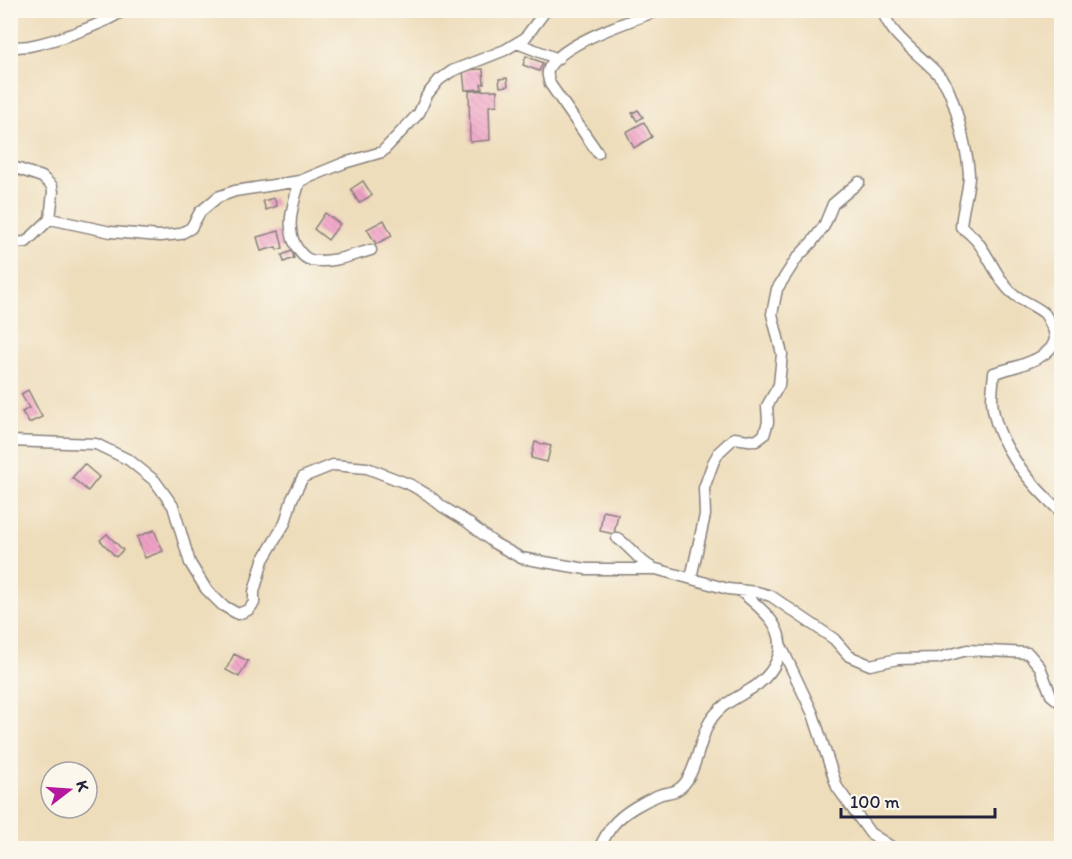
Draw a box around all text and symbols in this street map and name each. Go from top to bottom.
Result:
north arrow [39,760,99,820]
text: K [72,778,94,794]
scale bar [841,781,996,819]
text: 100 m [850,791,900,813]

